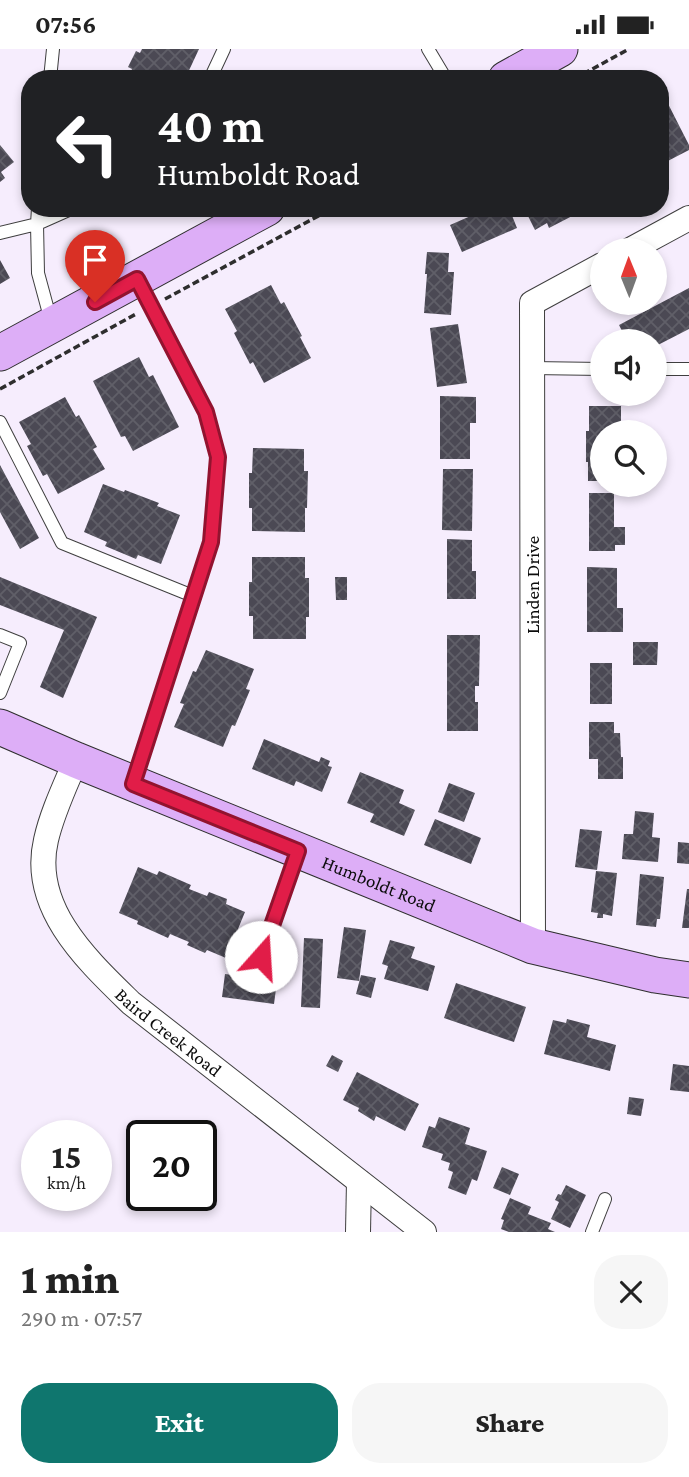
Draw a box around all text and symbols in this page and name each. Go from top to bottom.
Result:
text: 07:56 [35,10,96,39]
icon: left [42,98,133,189]
text: 40 m [157,98,264,153]
text: Humboldt Road [157,156,360,192]
pin [65,230,125,302]
north arrow [590,238,667,315]
map controls [590,238,667,497]
icon: arrive [76,241,114,279]
button: sound [590,329,667,406]
button: search [590,420,667,497]
street label: Linden Drive [522,536,543,634]
street label: Humboldt Road [319,851,439,916]
position arrow [224,920,298,994]
street label: Baird Creek Road [111,984,226,1081]
speed limit sign: 20 [126,1120,217,1211]
text: 15 [51,1137,82,1176]
text: km/h [47,1173,86,1193]
text: 1 min [21,1255,119,1302]
button: close [594,1255,668,1329]
text: 290 m · 07:57 [21,1305,142,1331]
button: Exit [21,1383,338,1463]
button: Share [352,1383,668,1463]

